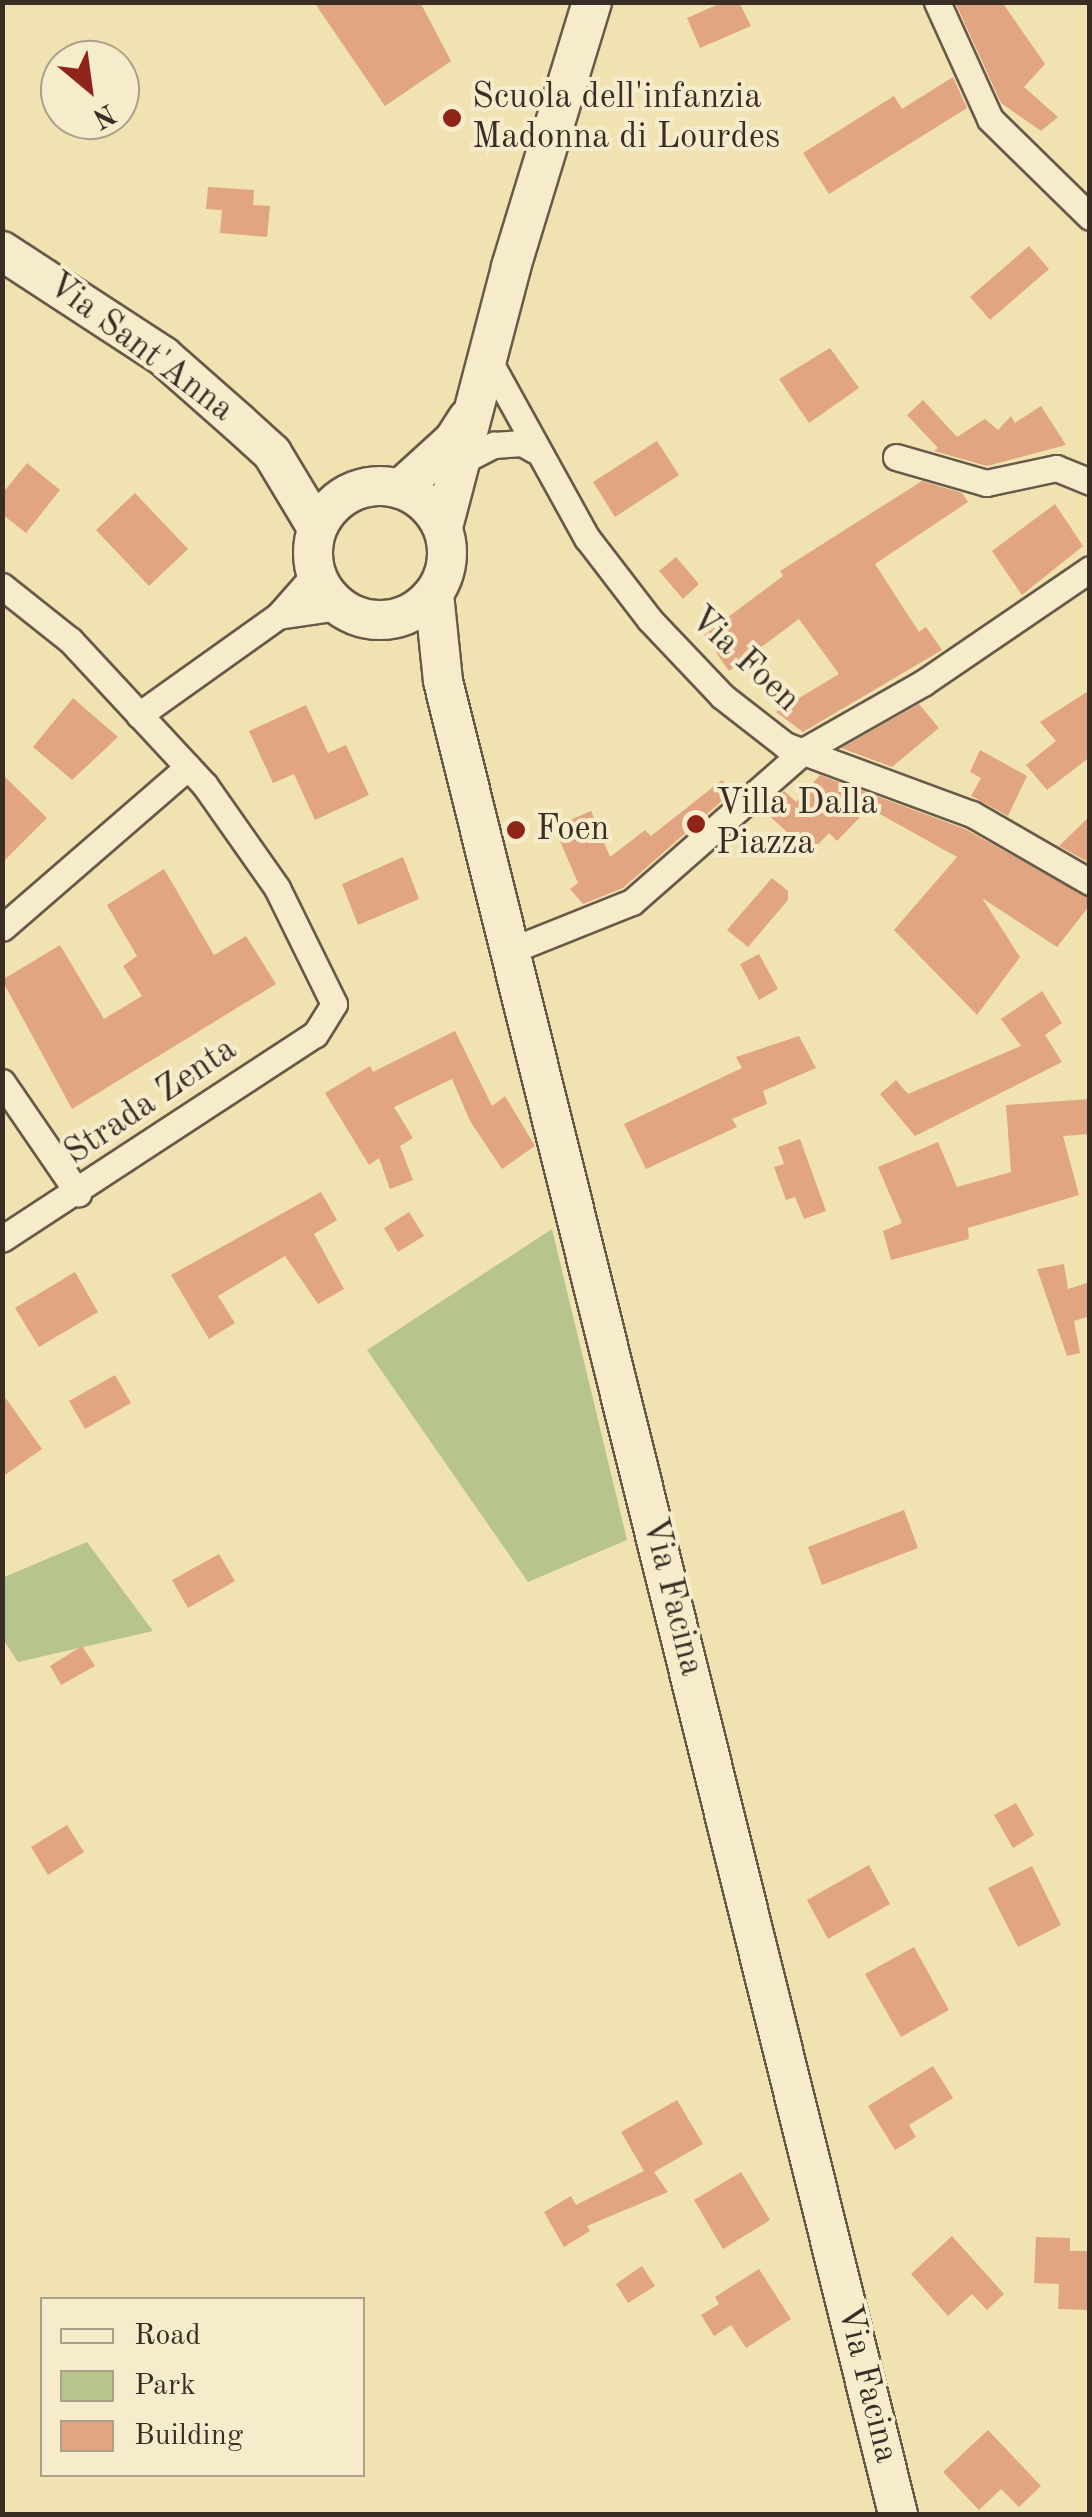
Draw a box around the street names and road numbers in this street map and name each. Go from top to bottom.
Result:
street label: Via Sant'Anna [39,264,241,432]
street label: Via Foen [680,598,808,722]
street label: Strada Zenta [57,1029,245,1175]
street label: Via Facina [632,1514,712,1680]
street label: Via Facina [827,2301,907,2467]

